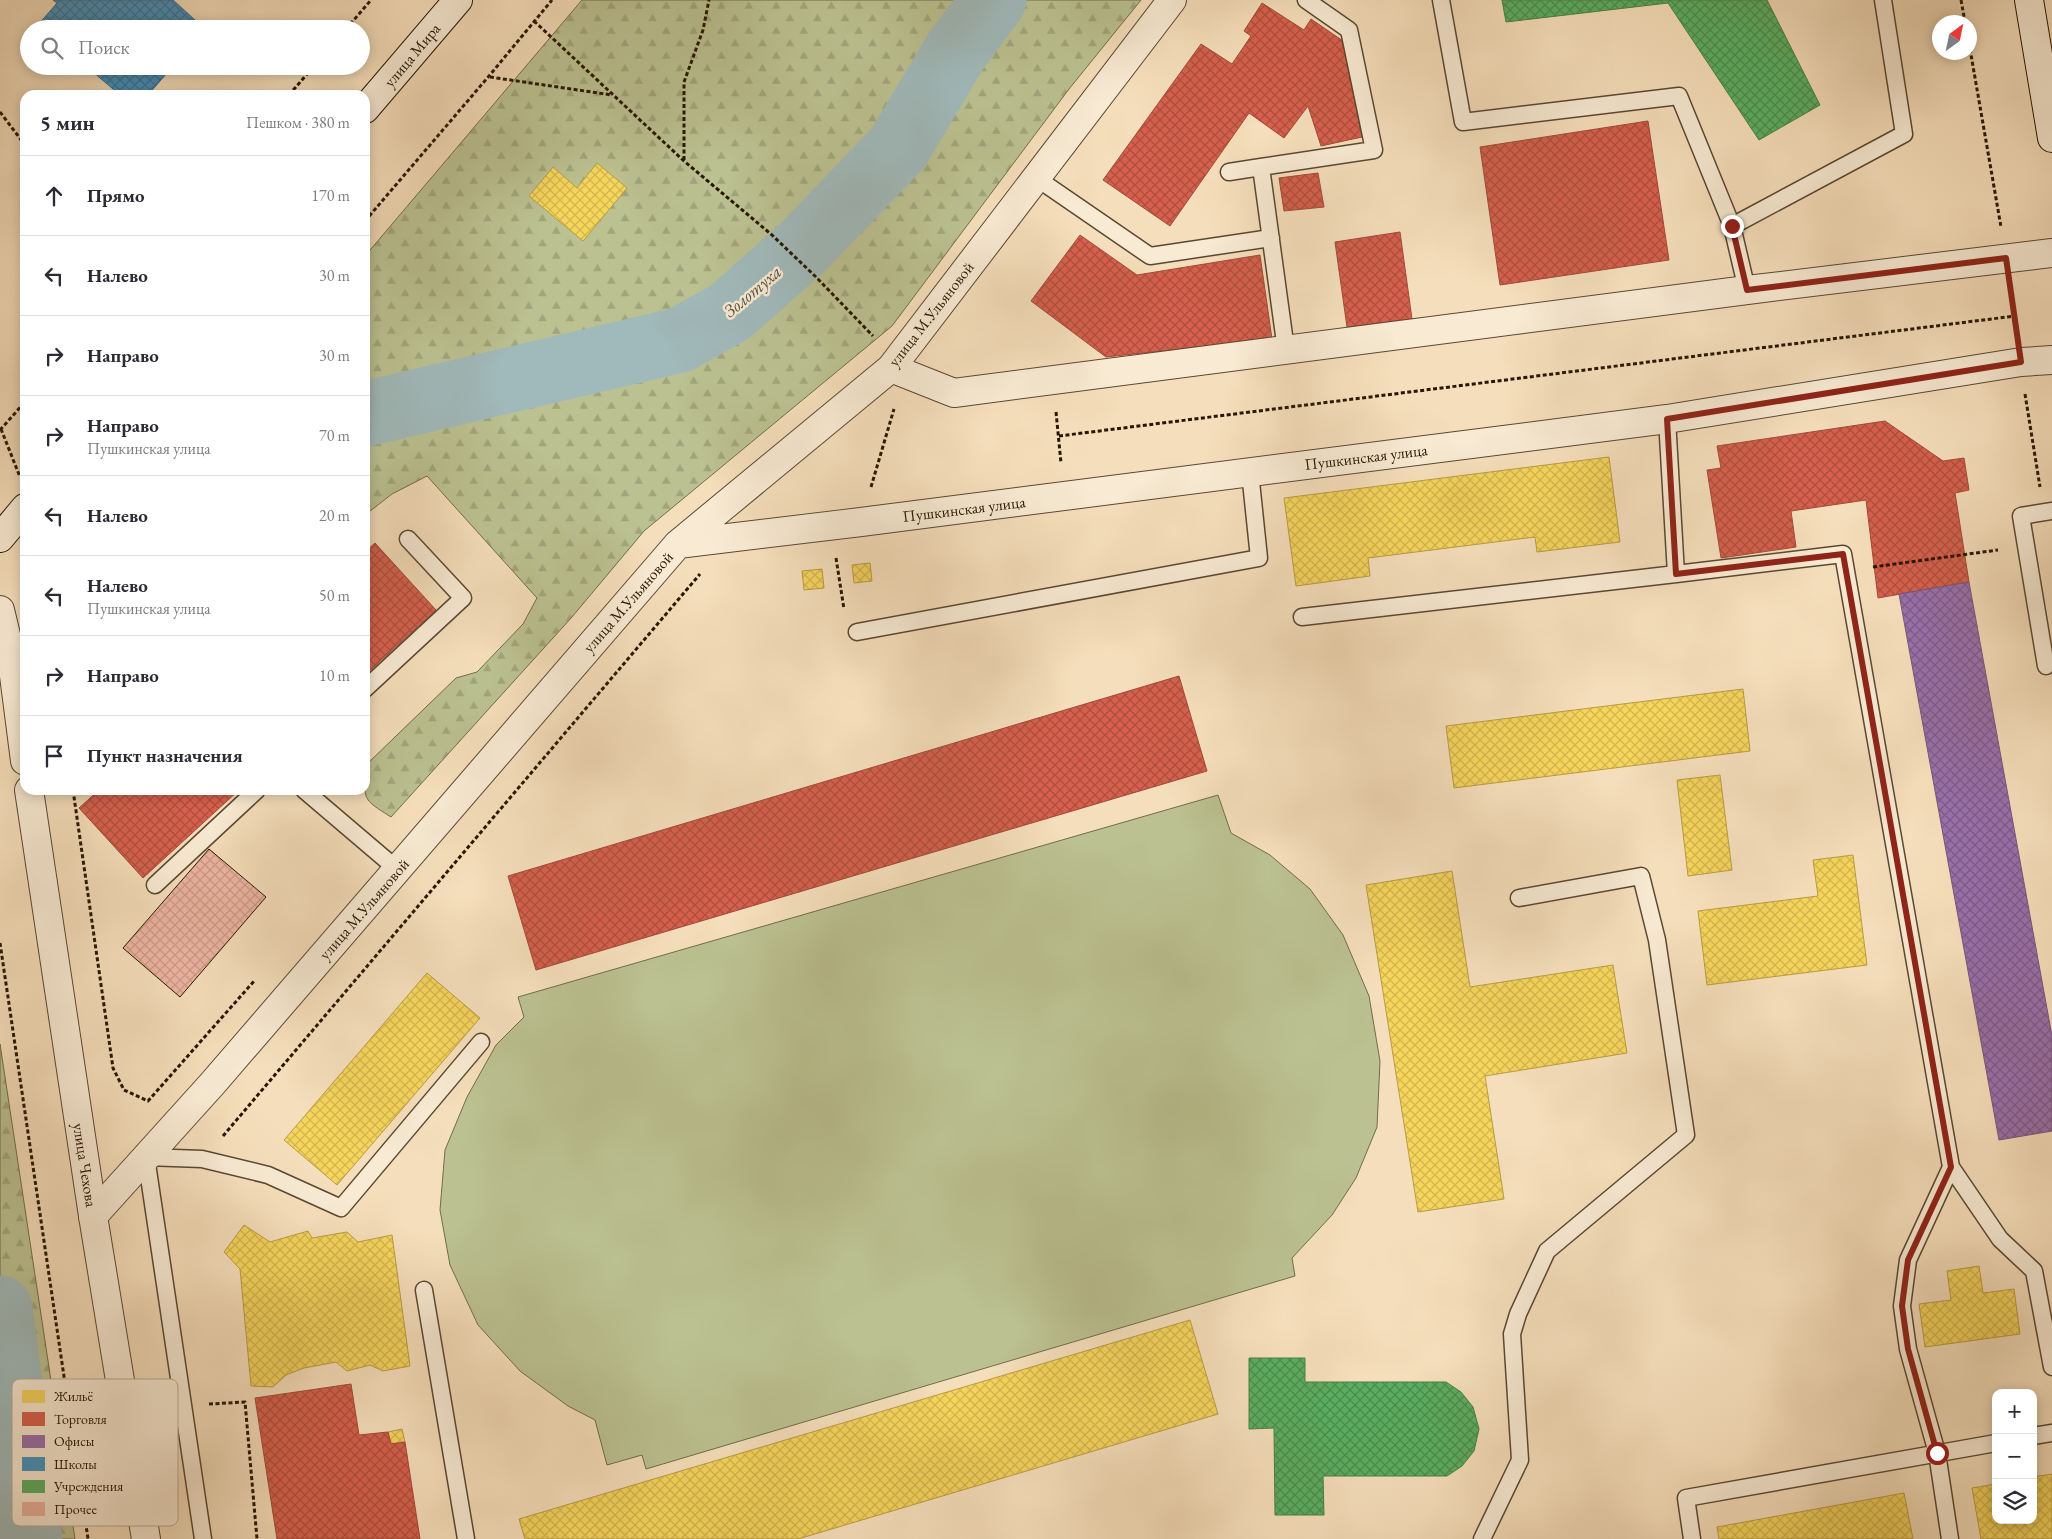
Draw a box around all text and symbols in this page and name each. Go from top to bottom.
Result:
north arrow [1932,15,1977,60]
street label: улица Мира [379,18,445,92]
search box [20,20,370,75]
icon: search [38,34,66,62]
text: Поиск [78,35,130,60]
text: 5 мин [40,109,95,136]
text: Пешком · 380 m [246,112,350,133]
icon: ahead [40,182,68,210]
text: Прямо [87,183,145,208]
text: 170 m [311,185,350,206]
route end [1721,215,1744,238]
street label: улица М.Ульяновой [883,257,979,371]
water label: Золотуха [718,260,786,323]
icon: left [40,262,68,290]
text: Налево [87,263,148,288]
text: 30 m [319,265,350,286]
icon: right [40,342,68,370]
text: Направо [87,343,159,368]
text: 30 m [319,345,350,366]
text: Направо [87,413,159,438]
icon: right [40,422,68,450]
text: 70 m [319,425,350,446]
text: Пушкинская улица [87,438,211,459]
street label: Пушкинская улица [1303,439,1429,475]
street label: Пушкинская улица [901,491,1027,527]
icon: left [40,502,68,530]
text: Налево [87,503,148,528]
text: 20 m [319,505,350,526]
street label: улица М.Ульяновой [578,547,678,657]
text: Налево [87,573,148,598]
icon: left [40,582,68,610]
text: 50 m [319,585,350,606]
text: Пушкинская улица [87,598,211,619]
icon: right [40,662,68,690]
text: Направо [87,663,159,688]
text: 10 m [319,665,350,686]
icon: arrive [40,742,68,770]
text: Пункт назначения [87,743,243,768]
street label: улица М.Ульяновой [314,854,414,964]
street label: улица Чехова [68,1121,102,1209]
legend [12,1379,178,1526]
text: Жильё [53,1387,94,1405]
map controls [1992,1389,2037,1524]
button: + [1992,1389,2037,1434]
text: Торговля [54,1410,107,1428]
text: Офисы [54,1432,95,1450]
button: − [1992,1434,2037,1479]
route start [1926,1442,1949,1465]
text: Школы [54,1455,97,1473]
text: Учреждения [53,1477,123,1495]
button: layers [1992,1479,2037,1524]
text: Прочее [54,1500,97,1518]

